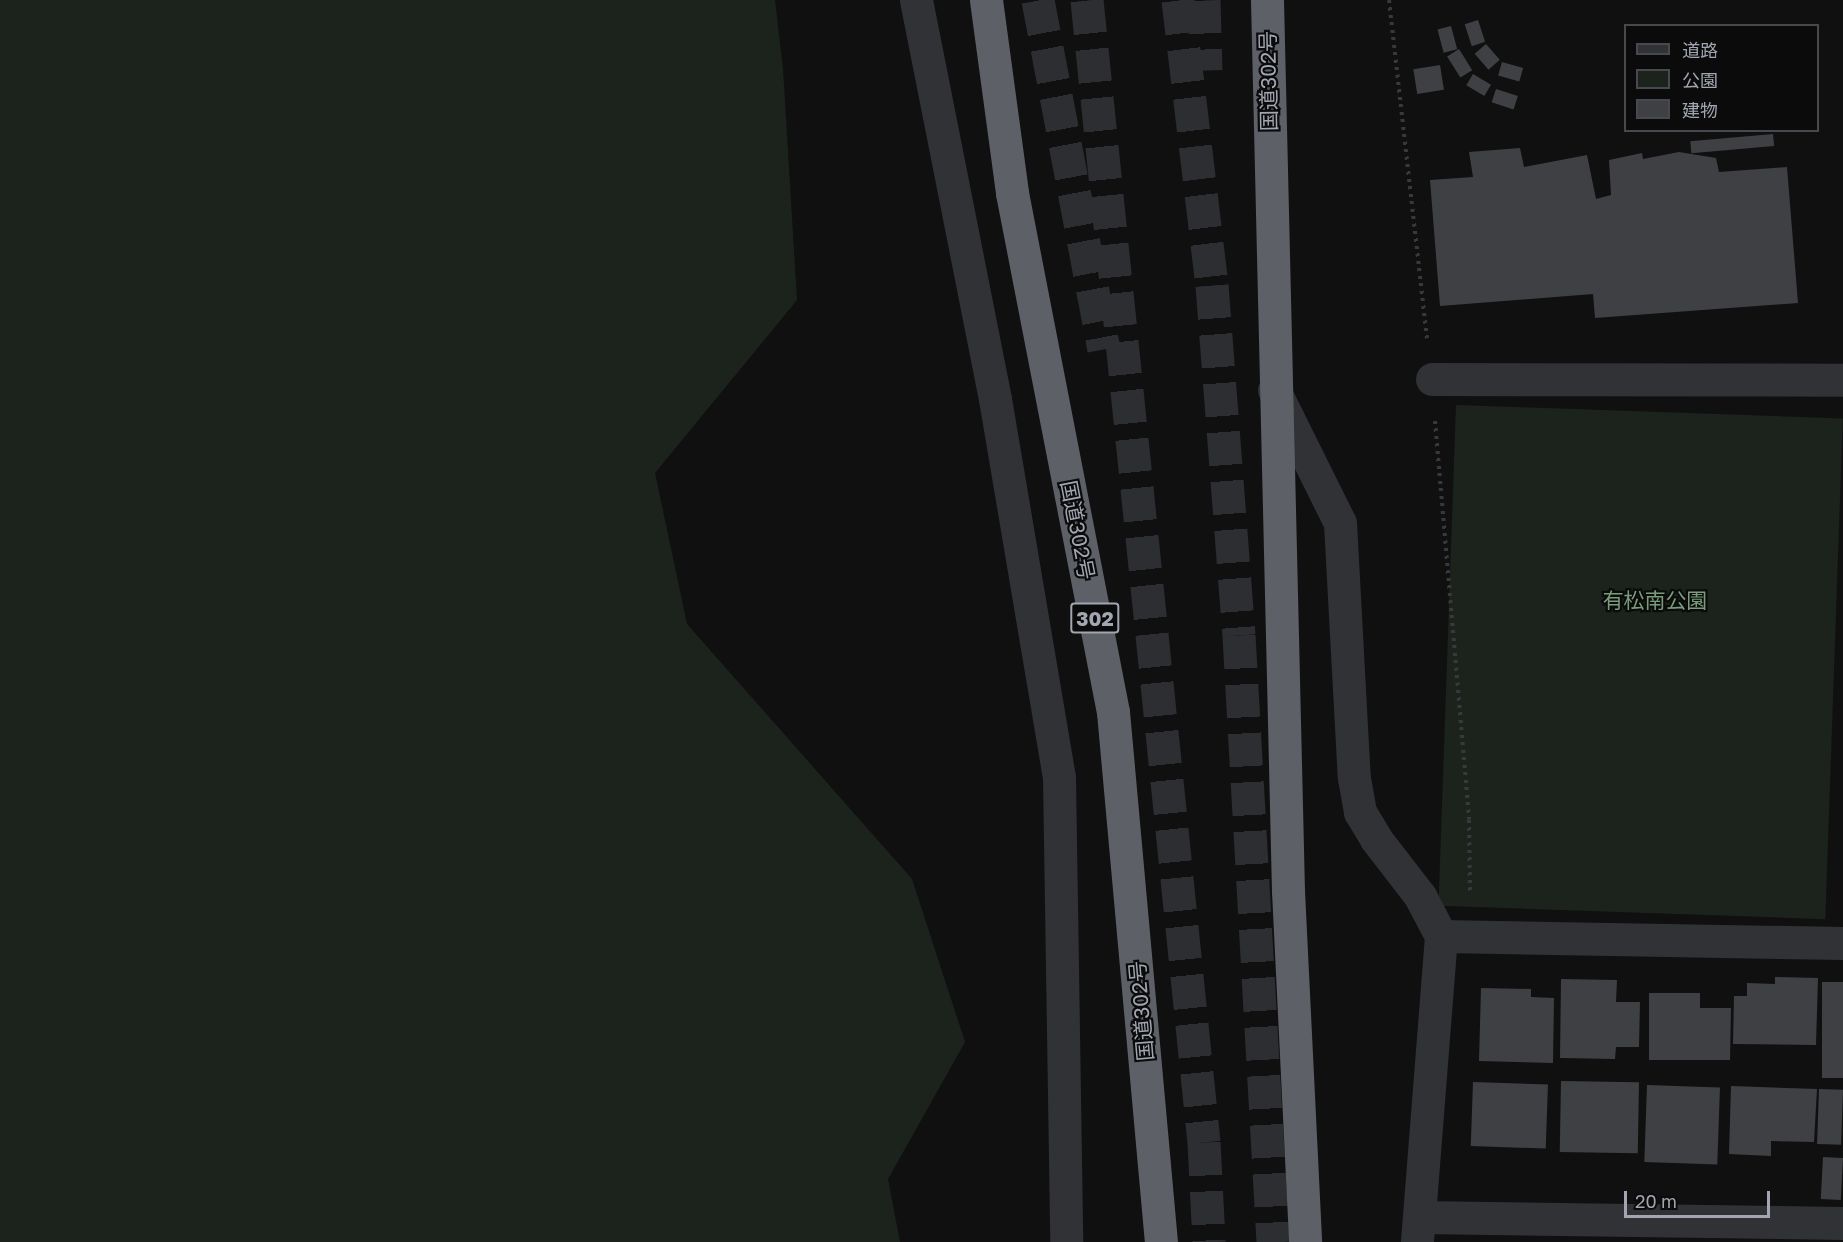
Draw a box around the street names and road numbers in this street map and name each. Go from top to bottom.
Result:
street label: 国道302号 [1255,31,1281,131]
street label: 国道302号 [1056,478,1100,582]
road number: 302 [1070,601,1120,635]
street label: 国道302号 [1124,960,1158,1062]

